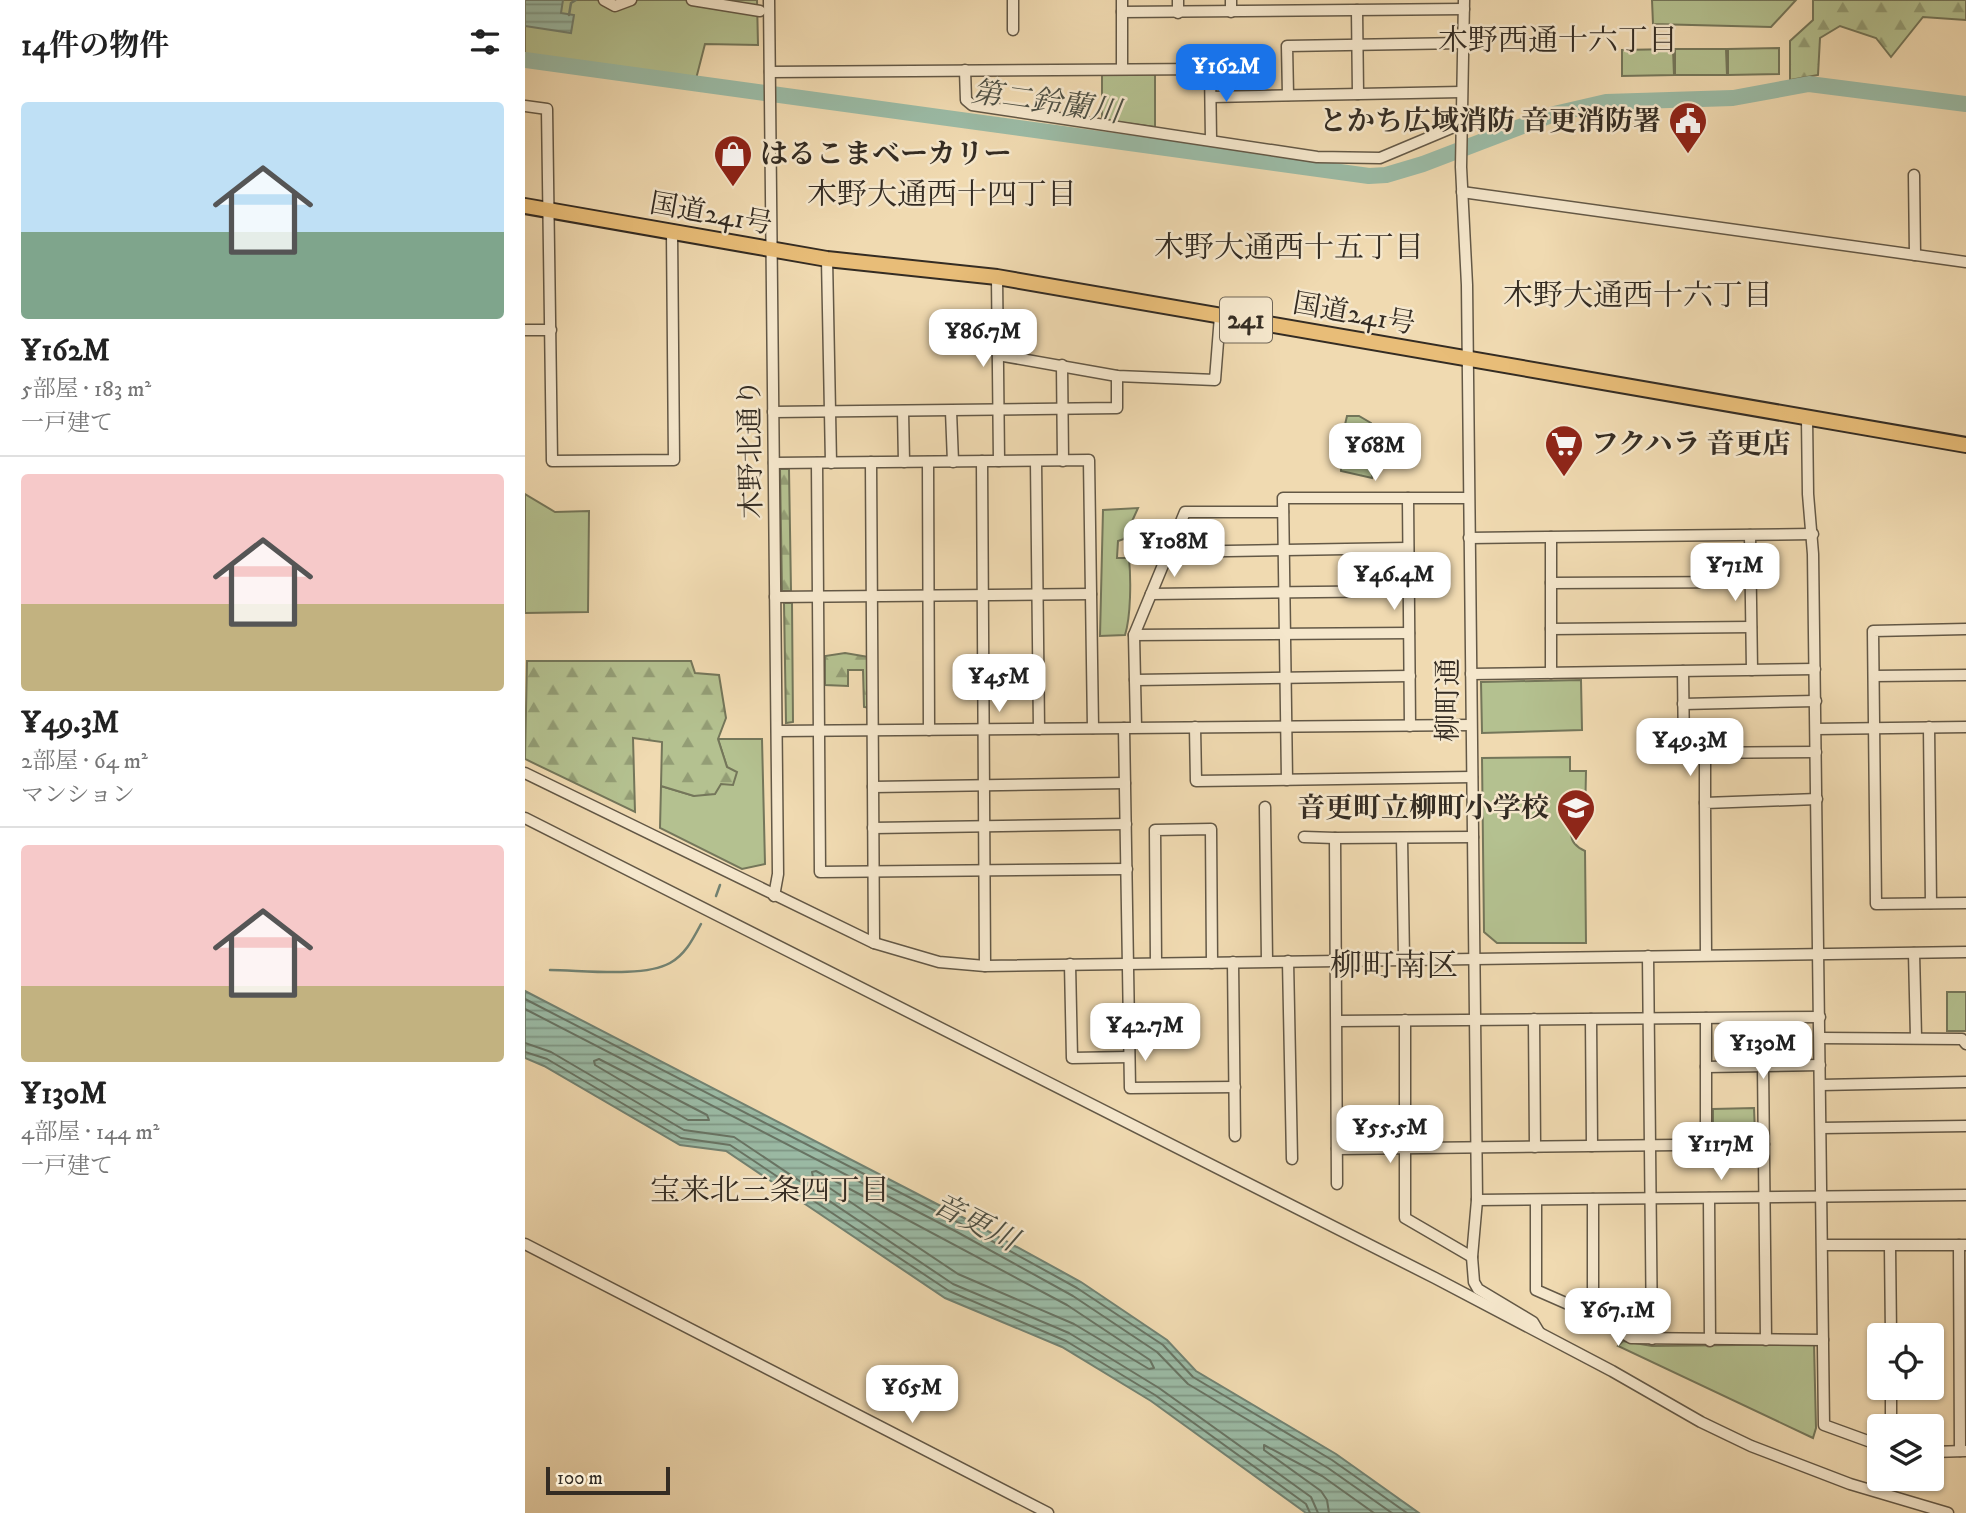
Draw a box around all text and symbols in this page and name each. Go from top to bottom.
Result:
icon: filters [466,23,504,61]
district label: 木野西通十六丁目 [1438,23,1678,60]
text: 14件の物件 [21,28,169,65]
pin: ¥162M [1177,44,1275,104]
text: ¥162M [1192,52,1260,81]
water label: 第二鈴蘭川 [969,74,1126,132]
public building icon: とかち広域消防 音更消防署 [1667,100,1709,155]
place label: とかち広域消防 音更消防署 [1319,104,1661,139]
shop icon: はるこまベーカリー [712,133,754,188]
place label: はるこまベーカリー [760,137,1011,172]
icon: home [200,147,326,273]
district label: 木野大通西十四丁目 [807,177,1077,214]
street label: 国道241号 [647,186,775,242]
district label: 木野大通西十五丁目 [1154,230,1424,267]
district label: 木野大通西十六丁目 [1503,278,1773,315]
street label: 国道241号 [1290,286,1418,342]
road number: 241 [1220,298,1272,342]
pin: ¥86.7M [926,310,1040,369]
text: ¥86.7M [945,317,1021,346]
text: ¥162M [21,333,110,370]
text: 5部屋 · 183 m² [21,375,151,404]
street label: 木野北通り [732,379,770,519]
text: 一戸建て [21,409,113,438]
supermarket icon: フクハラ 音更店 [1543,423,1585,478]
pin: ¥68M [1334,424,1416,483]
place label: フクハラ 音更店 [1591,427,1790,462]
text: ¥68M [1345,431,1405,460]
icon: home [200,519,326,645]
pin: ¥108M [1125,520,1223,579]
text: ¥108M [1140,527,1208,556]
pin: ¥71M [1694,544,1776,603]
text: ¥71M [1706,551,1764,580]
pin: ¥46.4M [1337,552,1451,612]
text: ¥46.4M [1354,560,1434,589]
pin: ¥45M [958,654,1040,714]
street label: 柳町通 [1431,658,1466,742]
text: ¥45M [969,662,1029,691]
text: ¥49.3M [21,705,119,742]
pin: ¥49.3M [1633,718,1747,778]
text: ¥49.3M [1652,726,1728,755]
text: 2部屋 · 64 m² [21,747,148,776]
text: マンション [21,781,135,810]
school or university icon: 音更町立柳町小学校 [1555,787,1597,842]
place label: 音更町立柳町小学校 [1297,791,1549,826]
icon: home [200,890,326,1016]
district label: 柳町南区 [1330,947,1458,987]
pin: ¥42.7M [1088,1004,1202,1063]
text: ¥42.7M [1106,1011,1184,1040]
pin: ¥130M [1714,1021,1812,1081]
text: ¥130M [1730,1029,1796,1058]
text: ¥130M [21,1076,107,1113]
pin: ¥55.5M [1333,1106,1447,1165]
text: ¥55.5M [1352,1113,1428,1142]
text: 4部屋 · 144 m² [21,1118,160,1147]
pin: ¥117M [1672,1122,1770,1182]
text: ¥117M [1688,1130,1754,1159]
text: 一戸建て [21,1152,113,1181]
district label: 宝来北三条四丁目 [650,1173,890,1210]
water label: 音更川 [927,1186,1026,1261]
pin: ¥67.1M [1561,1288,1675,1348]
text: ¥67.1M [1581,1296,1655,1325]
map controls [1867,1323,1944,1491]
button: locate [1867,1323,1944,1400]
pin: ¥65M [871,1366,953,1425]
text: ¥65M [882,1373,942,1402]
button: layers [1867,1414,1944,1491]
scale bar [546,1464,670,1496]
text: 100 m [557,1467,603,1490]

